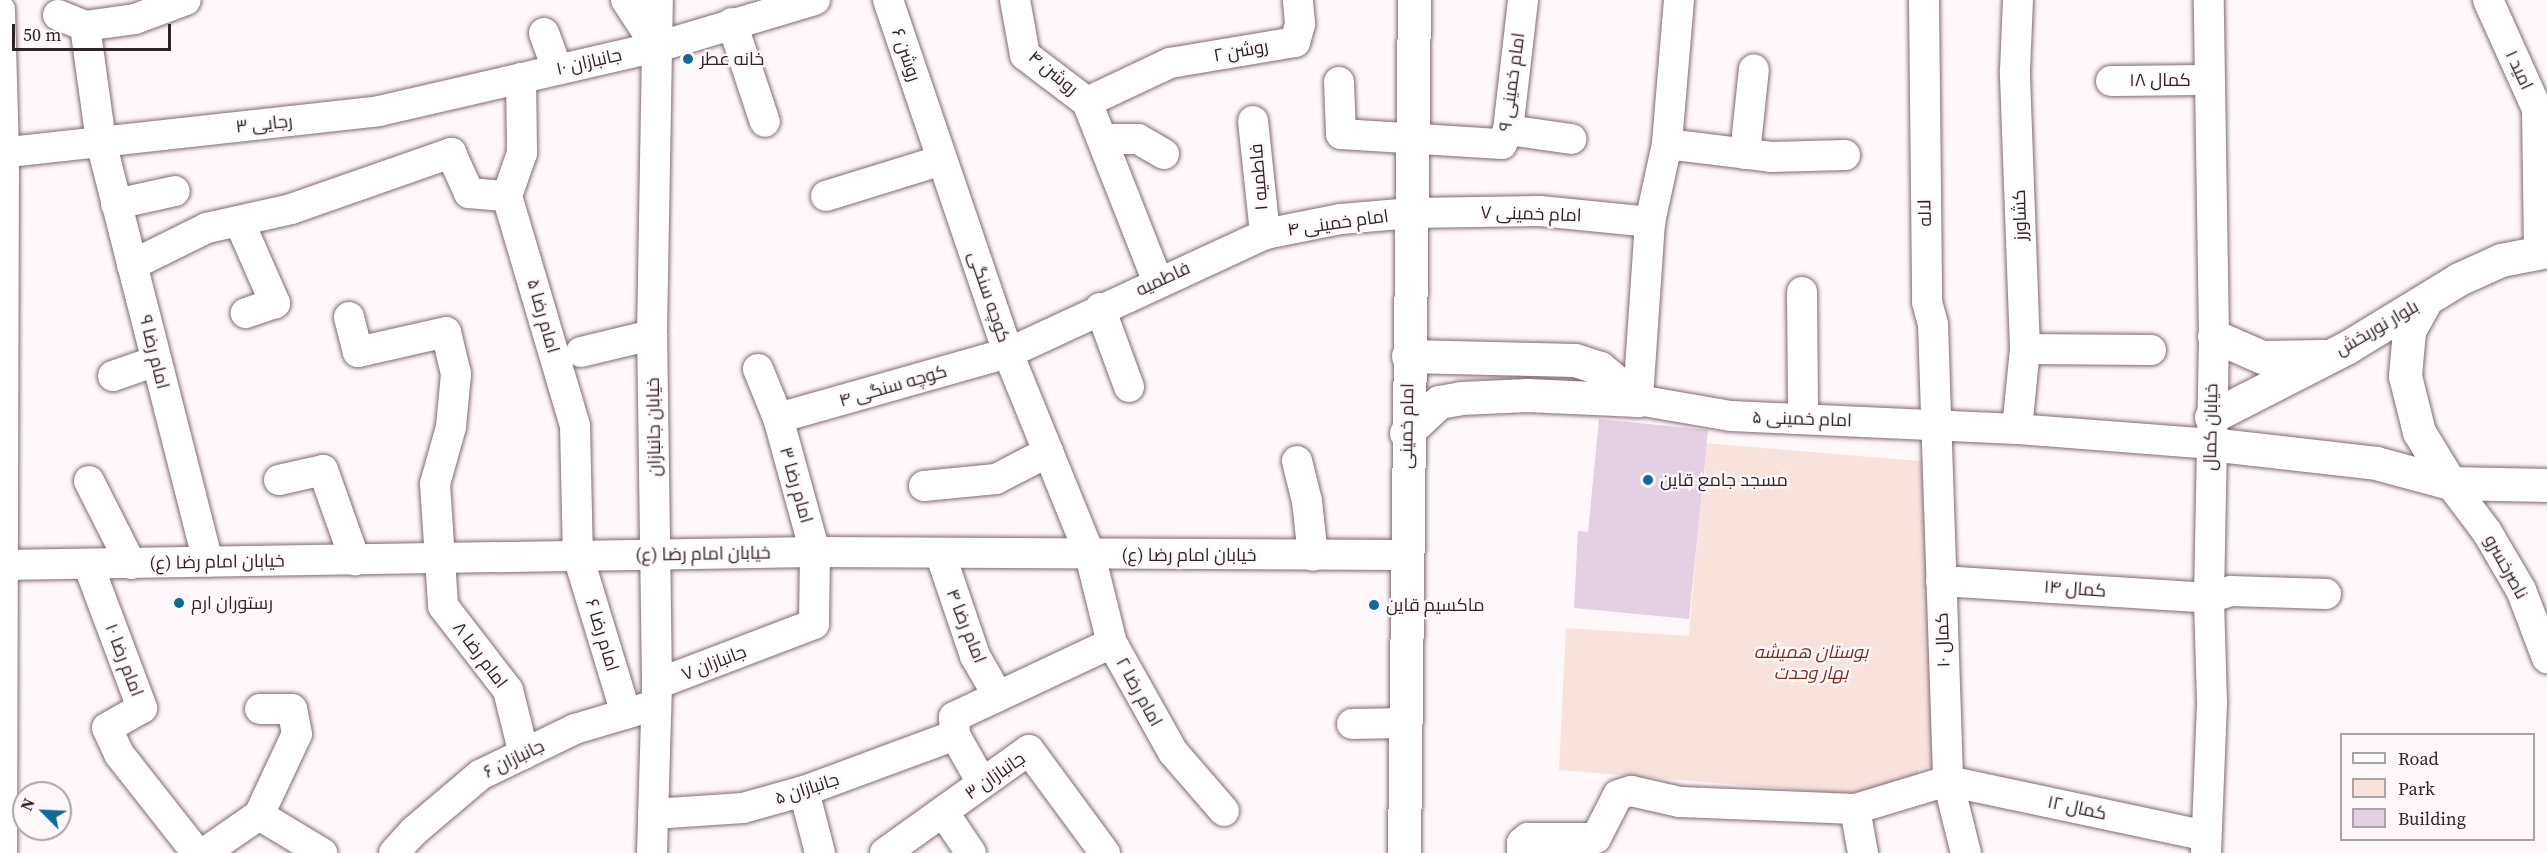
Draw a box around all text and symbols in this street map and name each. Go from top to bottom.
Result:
scale bar [15,12,174,50]
text: 50 m [23,22,61,47]
street label: روشن ۶ [887,26,925,84]
street label: امام خمینی ۹ [1494,31,1530,133]
street label: روشن ۲ [1212,36,1270,66]
street label: جانبازان ۱۰ [554,44,624,80]
street label: روشن ۴ [1024,46,1082,100]
street label: امید ۱ [2501,47,2537,93]
place label: خانه عطر [700,48,764,70]
marker: خانه عطر [681,52,695,66]
street label: کمال ۱۸ [2129,69,2191,91]
street label: رجایی ۳ [234,110,294,138]
street label: فاطمیه ۱ [1245,143,1273,211]
street label: کشاورز [2008,189,2032,241]
street label: لاله [1914,199,1936,227]
street label: امام خمینی ۷ [1480,201,1582,227]
street label: امام خمینی ۴ [1286,205,1390,241]
street label: کوچه سنگی [963,249,1015,345]
street label: فاطمیه [1132,257,1194,301]
street label: امام رضا ۵ [522,276,564,356]
street label: بلوار نوربخش [2332,296,2422,360]
street label: امام رضا ۹ [134,313,174,391]
street label: کوچه سنگی ۴ [837,360,949,412]
street label: خیابان جانبازان [642,377,666,477]
street label: امام خمینی [1395,383,1419,469]
street label: خیابان کمال [2199,383,2223,471]
street label: امام خمینی ۵ [1752,406,1852,432]
street label: امام رضا ۳ [775,444,817,526]
place label: مسجد جامع قاین [1660,469,1788,491]
marker: مسجد جامع قاین [1641,473,1655,487]
street label: ناصرخسرو [2480,531,2532,603]
street label: خیابان امام رضا (ع) [635,542,771,566]
street label: خیابان امام رضا (ع) [1121,544,1257,566]
street label: خیابان امام رضا (ع) [149,550,285,574]
street label: کمال ۱۴ [2043,576,2107,602]
street label: امام رضا ۴ [941,586,991,666]
place label: رستوران ارم [191,592,273,614]
place label: ماکسیم قاین [1386,594,1485,616]
marker: رستوران ارم [172,596,186,610]
street label: امام رضا ۶ [581,596,623,674]
marker: ماکسیم قاین [1367,598,1381,612]
street label: کمال ۱۰ [1931,612,1955,668]
street label: امام رضا ۸ [448,618,512,692]
street label: امام رضا ۱۰ [100,621,148,699]
street label: جانبازان ۷ [679,641,749,685]
park label: بوستان همیشه بهار وحدت [1754,642,1868,684]
street label: امام رضا ۲ [1111,654,1167,730]
legend [2340,733,2535,841]
street label: جانبازان ۶ [480,735,548,783]
text: Road [2398,746,2439,771]
street label: جانبازان ۳ [961,747,1029,805]
street label: جانبازان ۵ [772,768,842,810]
text: Park [2398,776,2435,801]
north arrow [12,781,72,841]
street label: کمال ۱۲ [2045,791,2109,825]
text: N [15,795,40,814]
text: Building [2398,806,2466,831]

